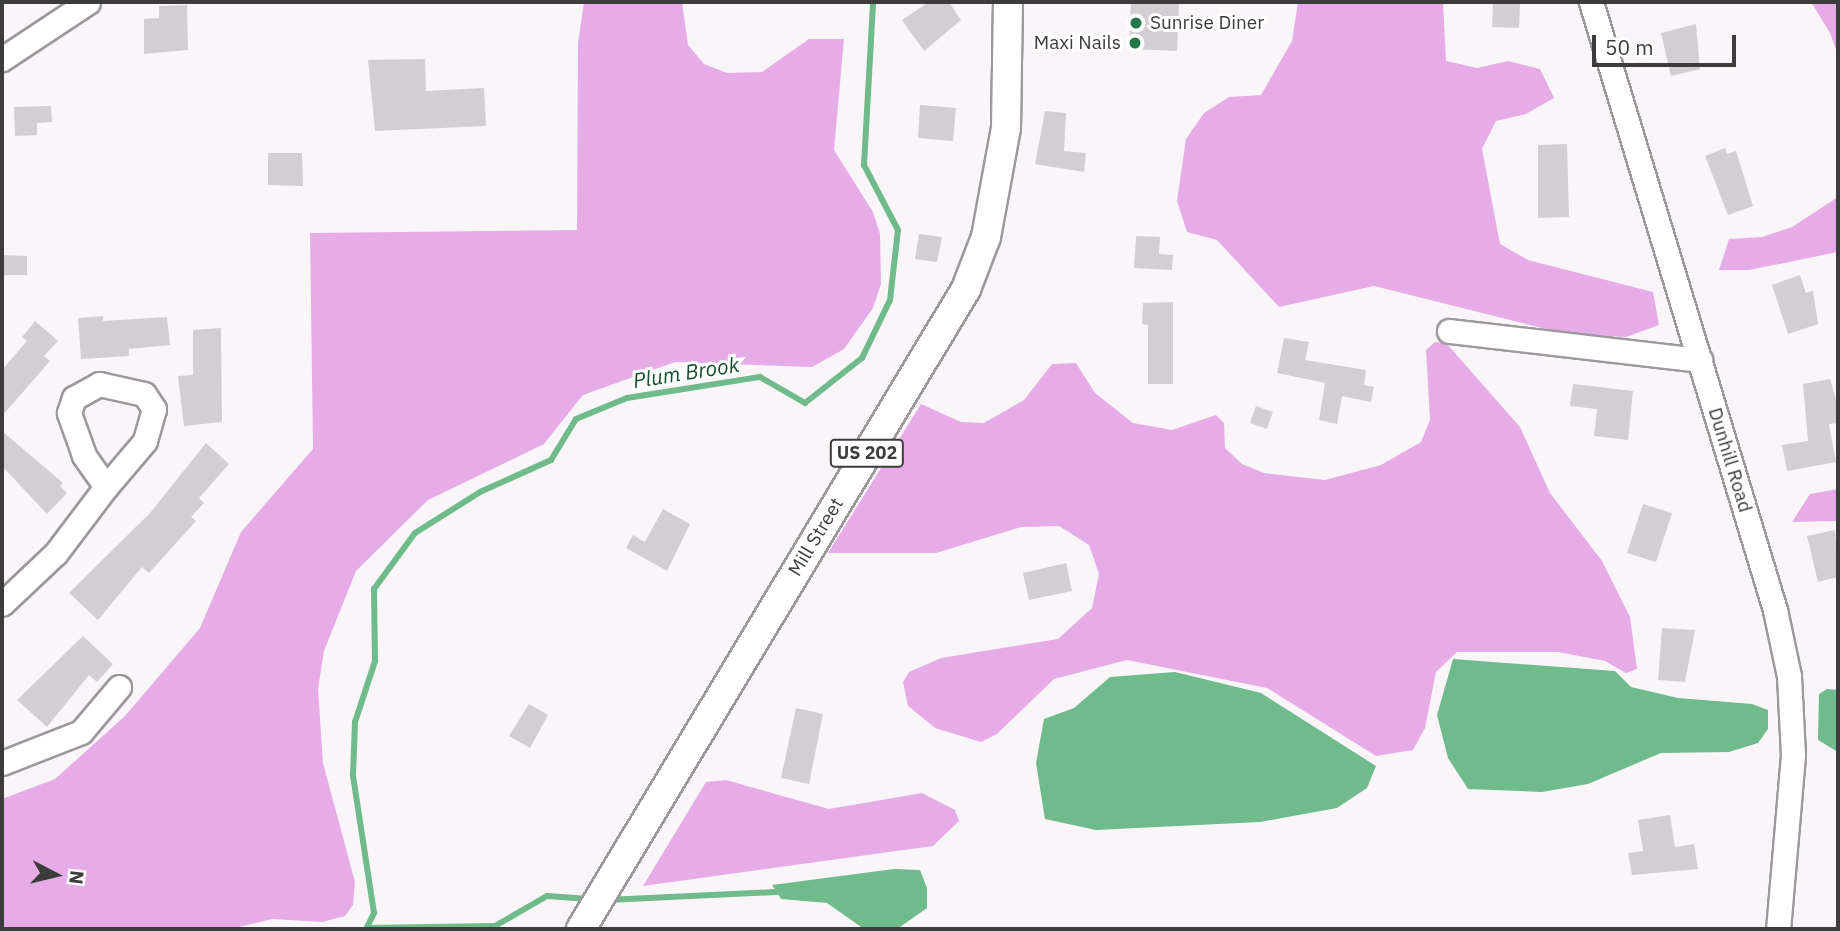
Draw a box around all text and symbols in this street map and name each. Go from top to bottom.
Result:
place label: Sunrise Diner [1150,12,1264,34]
marker: Sunrise Diner [1128,15,1144,31]
scale bar [1595,21,1738,65]
place label: Maxi Nails [1034,32,1121,54]
text: 50 m [1605,33,1654,61]
marker: Maxi Nails [1127,35,1143,51]
water label: Plum Brook [631,351,741,393]
street label: Dunhill Road [1703,405,1757,515]
road number: US 202 [828,438,906,467]
street label: Mill Street [784,494,848,580]
north arrow [21,840,91,910]
text: N [64,869,90,886]

